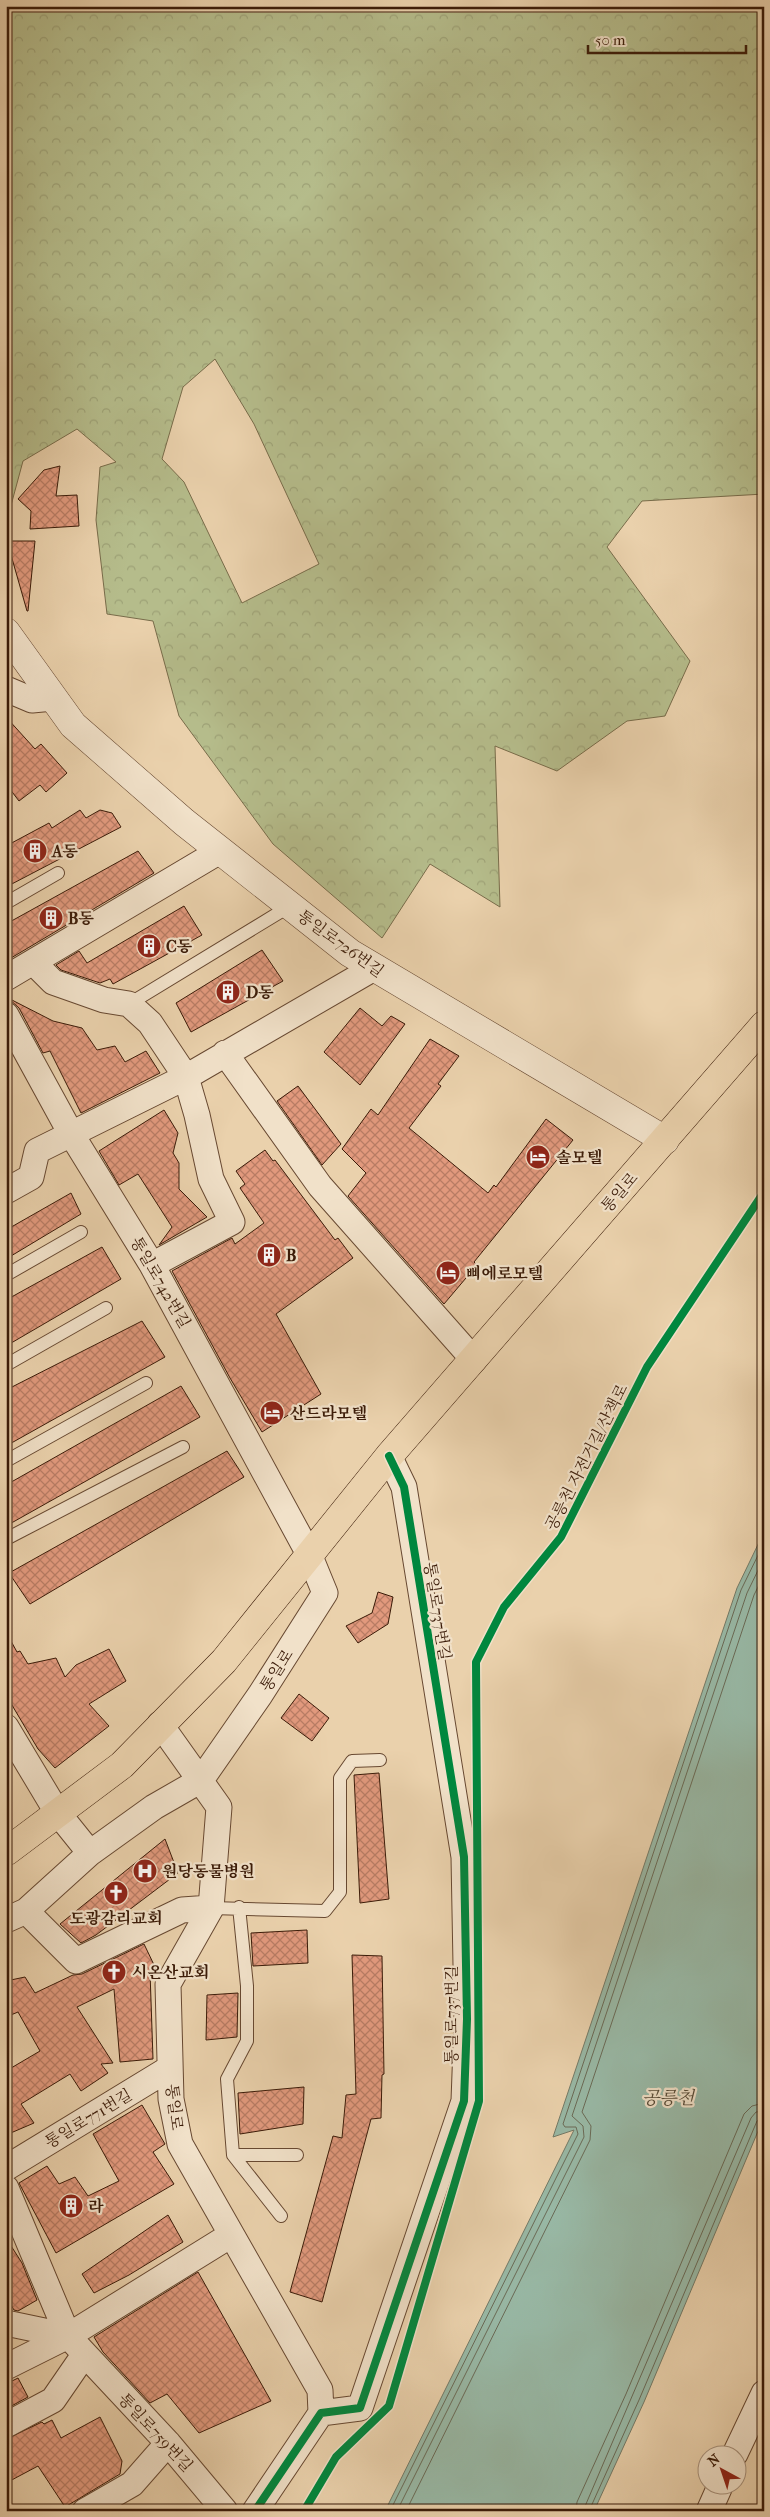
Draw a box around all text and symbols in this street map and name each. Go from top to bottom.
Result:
scale bar [588,22,745,54]
text: 50 m [595,31,626,49]
building icon: A동 [22,838,48,864]
place label: A동 [51,842,78,861]
building icon: B동 [38,905,64,931]
street label: 통일로726번길 [294,906,387,981]
place label: B동 [68,909,94,928]
building icon: C동 [136,933,162,959]
place label: C동 [166,937,193,956]
building icon: D동 [215,979,241,1005]
place label: D동 [246,983,274,1002]
hotel icon: 솔모텔 [525,1144,551,1170]
place label: 솔모텔 [556,1148,602,1167]
street label: 통일로 [597,1168,642,1216]
street label: 통일로742번길 [127,1233,194,1331]
building icon: B [256,1242,282,1268]
place label: B [286,1246,296,1265]
hotel icon: 삐에로모텔 [435,1260,461,1286]
place label: 삐에로모텔 [466,1264,543,1283]
street label: 공릉천 자전거길/산책로 [541,1380,632,1534]
hotel icon: 산드라모텔 [259,1400,285,1426]
place label: 산드라모텔 [290,1404,367,1423]
street label: 통일로737번길 [420,1561,455,1662]
street label: 통일로 [256,1645,297,1695]
hospital icon: 원당동물병원 [132,1858,158,1884]
place label: 원당동물병원 [162,1862,255,1881]
church icon: 도광감리교회 [103,1880,129,1906]
place label: 도광감리교회 [70,1909,162,1928]
church icon: 시온산교회 [101,1959,127,1985]
place label: 시온산교회 [132,1963,209,1982]
street label: 통일로737번길 [442,1965,461,2065]
street label: 통일로 [162,2083,187,2132]
street label: 통일로771번길 [41,2085,135,2152]
water label: 공릉천 [642,2088,696,2109]
building icon: 라 [58,2193,84,2219]
place label: 라 [88,2197,104,2216]
street label: 통일로759번길 [114,2389,197,2476]
north arrow [698,2444,748,2494]
text: N [704,2450,724,2470]

